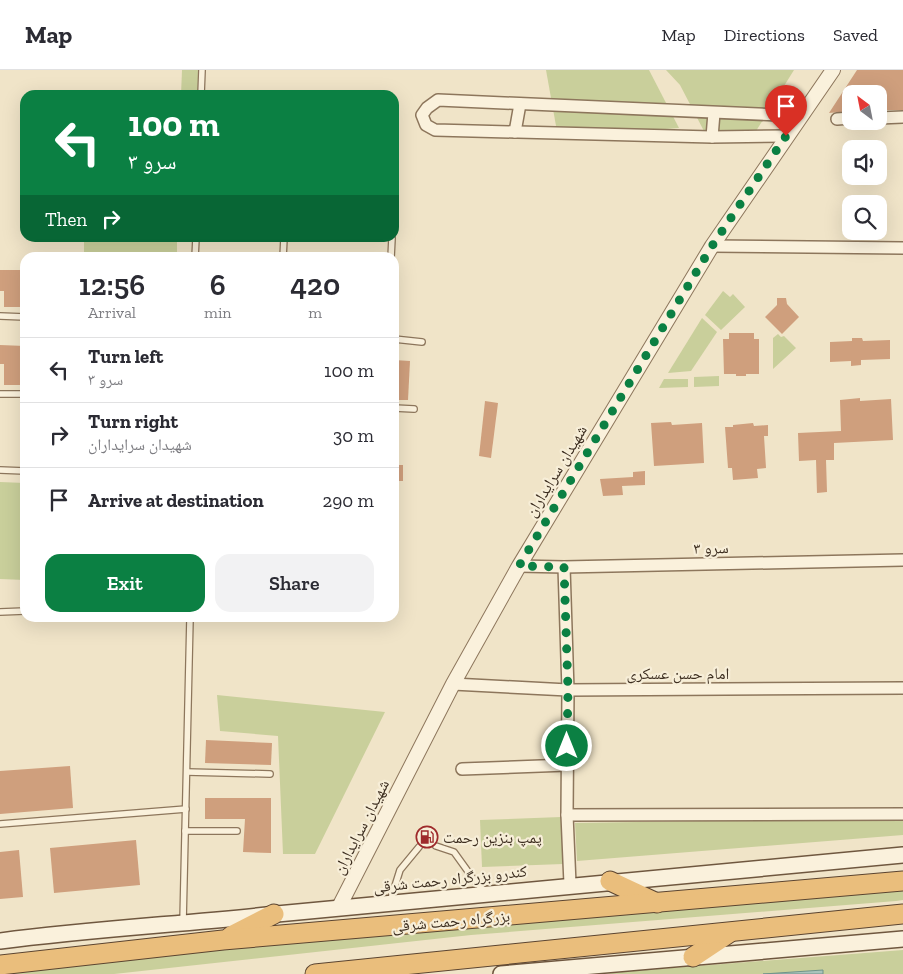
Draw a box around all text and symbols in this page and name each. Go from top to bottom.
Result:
text: Map [25,20,72,49]
text: Map [661,24,696,46]
text: Directions [724,24,805,46]
text: Saved [833,24,878,46]
pin [765,85,807,136]
north arrow [842,85,888,130]
map controls [842,85,887,240]
icon: arrive [772,92,800,120]
text: 100 m [128,103,220,145]
icon: left [45,110,110,175]
button: sound [842,140,887,185]
text: سرو ۳ [128,148,177,175]
button: search [842,195,887,240]
icon: right [97,205,125,233]
text: Then [45,208,87,231]
text: 12:56 [79,267,145,303]
text: 6 [210,267,226,303]
text: 420 [290,267,340,303]
text: Arrival [88,303,136,322]
text: min [204,303,232,322]
text: m [308,303,322,322]
text: Turn left [88,345,163,368]
icon: left [45,356,73,384]
text: 100 m [324,359,374,382]
text: سرو ۳ [88,370,123,389]
text: Turn right [88,410,178,433]
icon: right [45,421,73,449]
street label: شهیدان سرایداران [521,422,592,521]
text: 30 m [333,424,374,447]
text: شهیدان سرایداران [88,435,192,454]
icon: arrive [45,486,73,514]
text: Arrive at destination [88,489,264,512]
text: 290 m [322,489,374,512]
street label: سرو ۳ [693,538,729,558]
button: Exit [45,554,205,612]
button: Share [215,554,374,612]
street label: امام حسن عسکری [627,664,729,684]
position arrow [540,719,592,771]
street label: شهیدان سرایداران [329,776,394,878]
fuel station icon: پمپ بنزین رحمت [415,825,439,849]
place label: پمپ بنزین رحمت [443,828,542,848]
street label: کندرو بزرگراه رحمت شرقی [372,861,528,898]
street label: بزرگراه رحمت شرقی [391,906,511,937]

